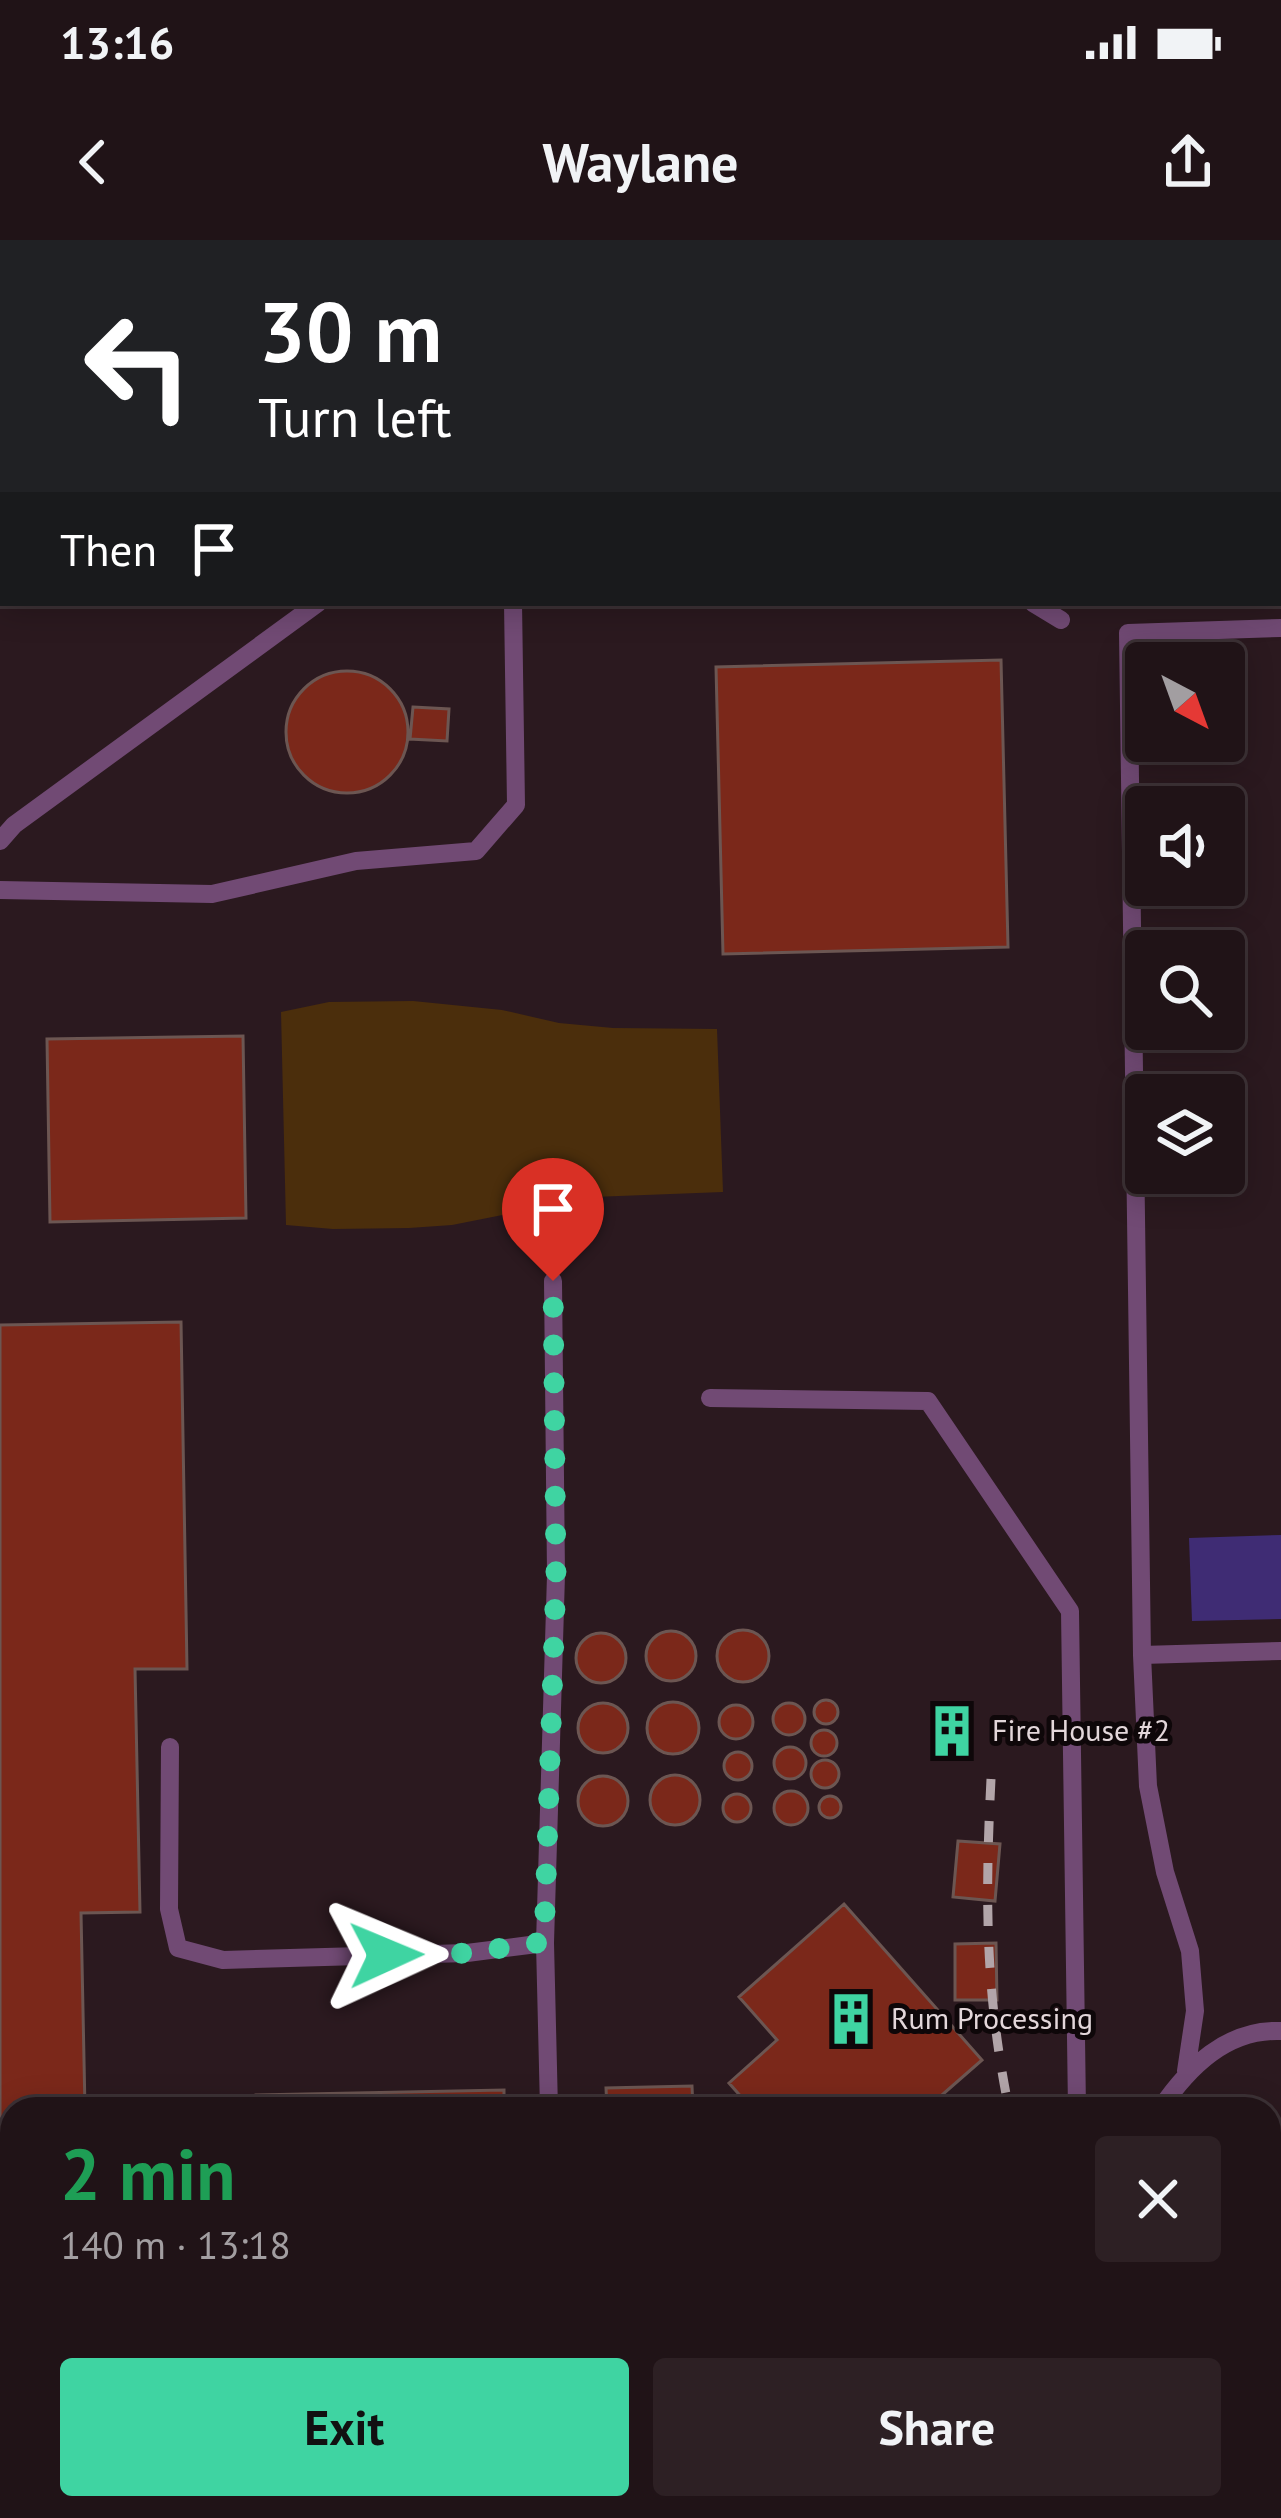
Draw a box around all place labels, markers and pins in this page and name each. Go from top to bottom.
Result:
pin [502,1158,604,1281]
building icon: Fire House #2 [923,1702,981,1760]
place label: Fire House #2 [992,1710,1170,1749]
building icon: Rum Processing [822,1990,880,2048]
place label: Rum Processing [891,1998,1093,2037]

